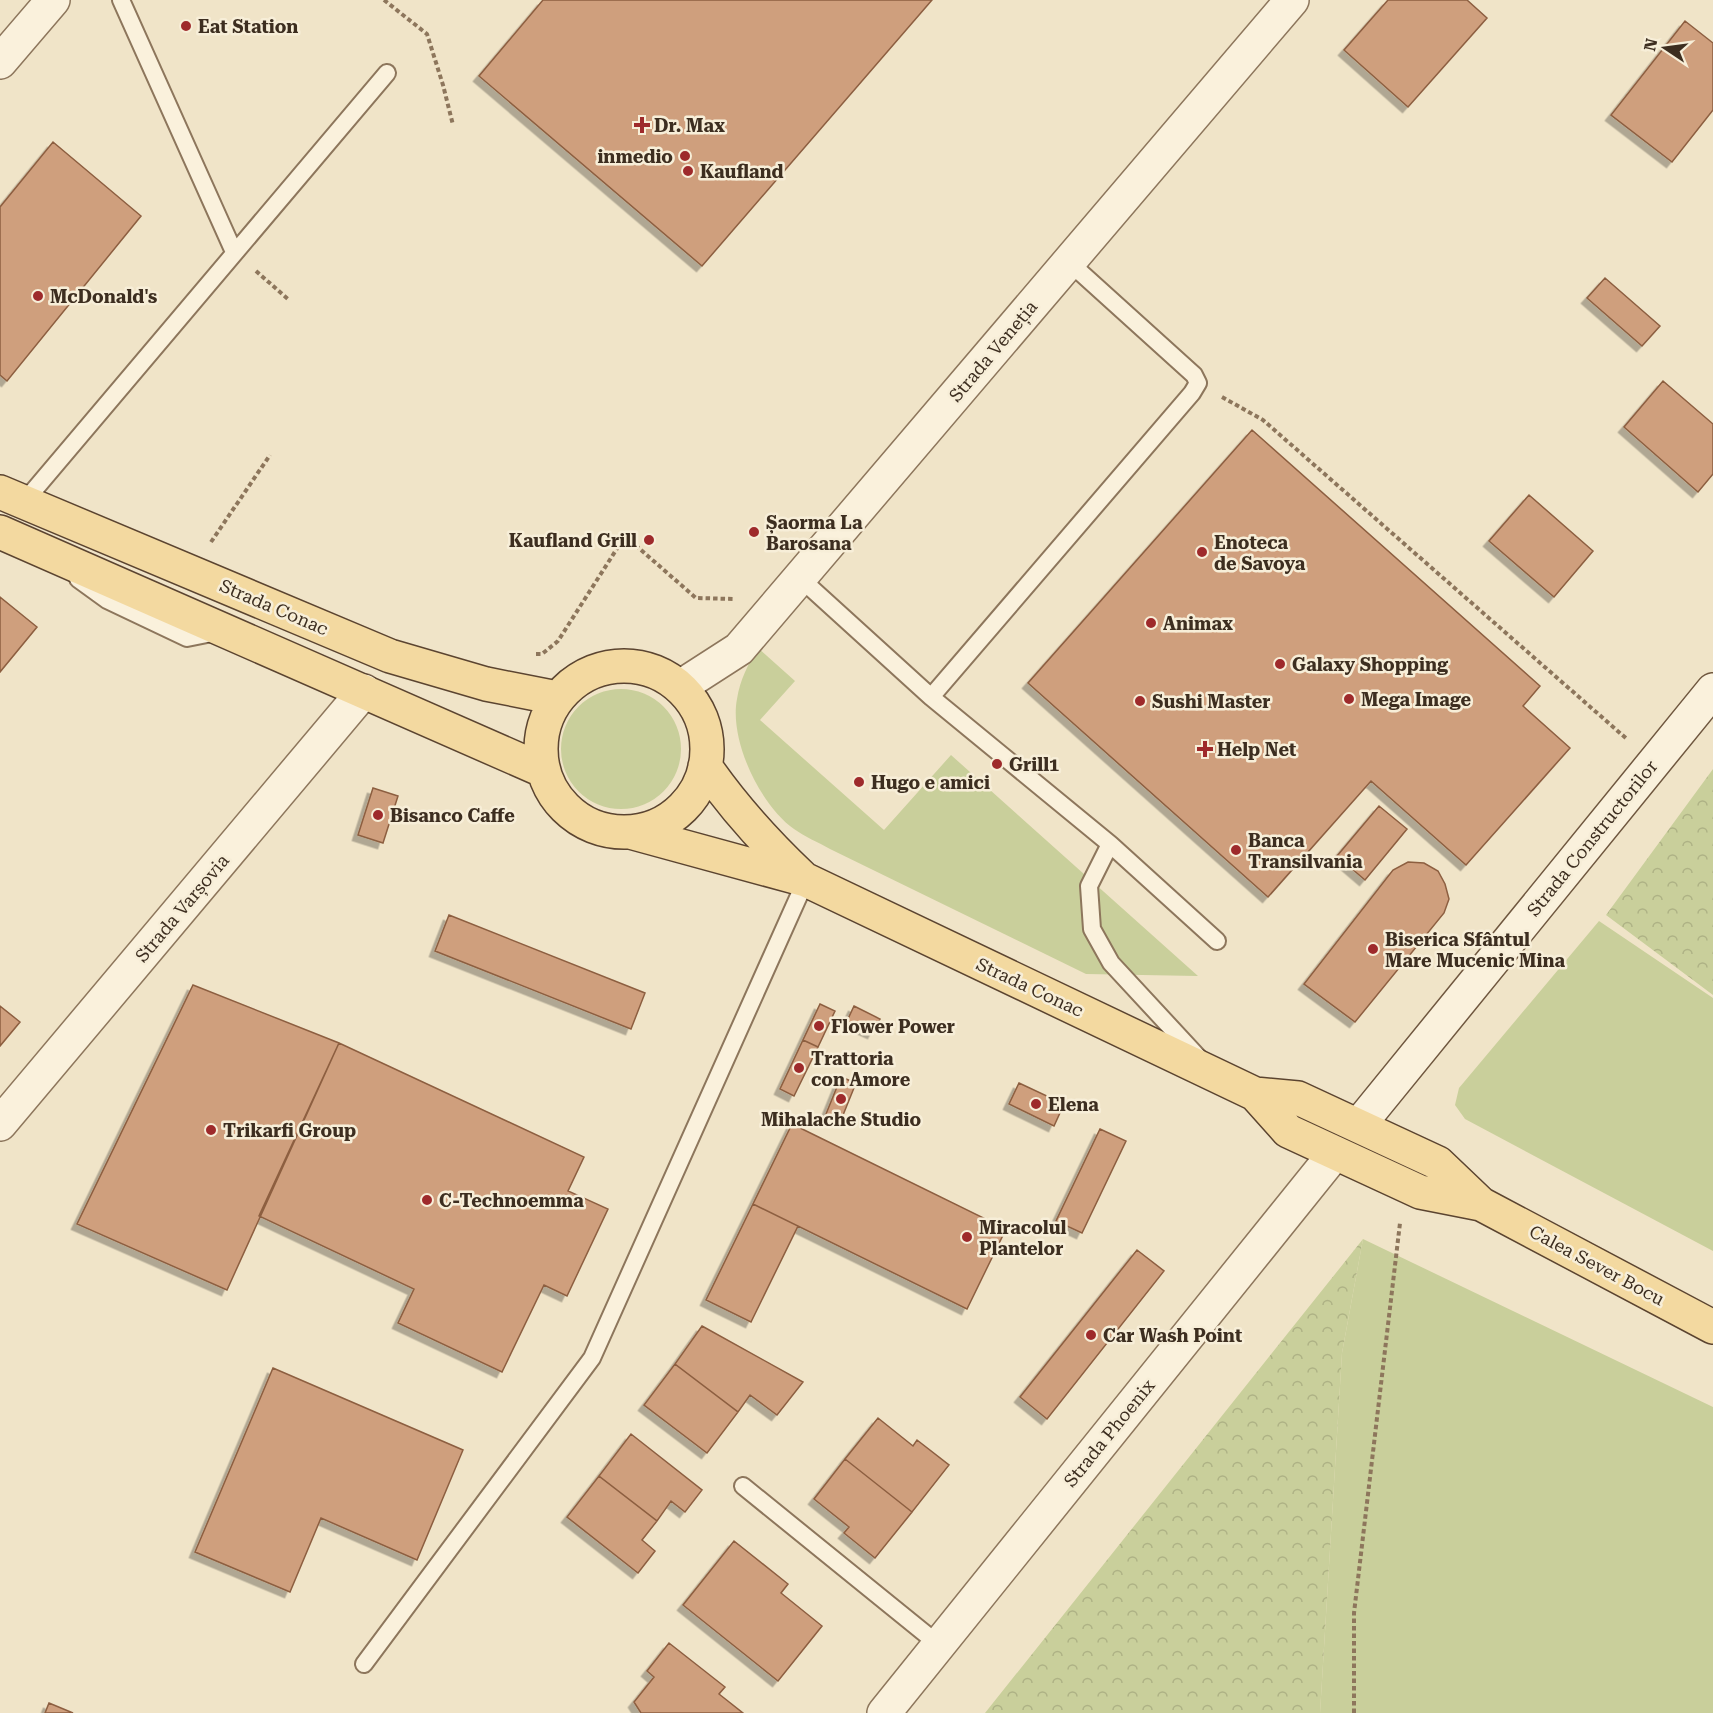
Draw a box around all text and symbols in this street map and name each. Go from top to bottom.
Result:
place label: Eat Station [198,16,298,37]
north arrow [1635,18,1695,78]
marker: Eat Station [179,19,193,33]
text: N [1640,37,1662,53]
place label: Dr. Max [654,115,725,136]
marker: Dr. Max [635,118,649,132]
place label: inmedio [597,146,673,167]
marker: inmedio [678,149,692,163]
place label: Kaufland [700,161,784,182]
marker: Kaufland [681,164,695,178]
place label: McDonald's [50,286,157,307]
marker: McDonald's [31,289,45,303]
street label: Strada Veneția [945,296,1042,407]
place label: Șaorma La Barosana [766,512,863,554]
marker: Șaorma La Barosana [747,525,761,539]
place label: Kaufland Grill [509,530,637,551]
place label: Enoteca de Savoya [1214,532,1306,574]
marker: Kaufland Grill [642,533,656,547]
marker: Enoteca de Savoya [1195,545,1209,559]
street label: Strada Conac [217,575,331,639]
place label: Animax [1163,613,1233,634]
marker: Animax [1144,616,1158,630]
place label: Galaxy Shopping [1292,654,1449,675]
marker: Galaxy Shopping [1273,657,1287,671]
place label: Mega Image [1361,689,1472,710]
place label: Sushi Master [1152,691,1270,712]
marker: Mega Image [1342,692,1356,706]
marker: Sushi Master [1133,694,1147,708]
place label: Help Net [1217,739,1296,760]
marker: Help Net [1198,742,1212,756]
place label: Grill1 [1009,754,1059,775]
street label: Strada Constructorilor [1523,756,1661,920]
marker: Grill1 [990,757,1004,771]
place label: Hugo e amici [871,772,990,793]
marker: Hugo e amici [852,775,866,789]
place label: Bisanco Caffe [390,805,515,826]
marker: Bisanco Caffe [371,808,385,822]
place label: Banca Transilvania [1248,830,1363,872]
marker: Banca Transilvania [1229,843,1243,857]
street label: Strada Varșovia [131,850,234,967]
place label: Biserica Sfântul Mare Mucenic Mina [1385,929,1566,971]
marker: Biserica Sfântul Mare Mucenic Mina [1366,942,1380,956]
street label: Strada Conac [973,953,1087,1021]
place label: Flower Power [831,1016,955,1037]
marker: Flower Power [812,1019,826,1033]
place label: Trattoria con Amore [811,1048,911,1090]
marker: Trattoria con Amore [792,1061,806,1075]
marker: Mihalache Studio [834,1092,848,1106]
place label: Elena [1048,1094,1099,1115]
marker: Elena [1029,1097,1043,1111]
place label: Mihalache Studio [761,1109,921,1130]
place label: Trikarfi Group [223,1120,356,1141]
marker: Trikarfi Group [204,1123,218,1137]
place label: C-Technoemma [439,1190,584,1211]
marker: C-Technoemma [420,1193,434,1207]
place label: Miracolul Plantelor [979,1217,1067,1259]
street label: Calea Sever Bocu [1526,1221,1668,1309]
marker: Miracolul Plantelor [960,1230,974,1244]
place label: Car Wash Point [1103,1325,1242,1346]
marker: Car Wash Point [1084,1328,1098,1342]
street label: Strada Phoenix [1059,1374,1159,1491]

